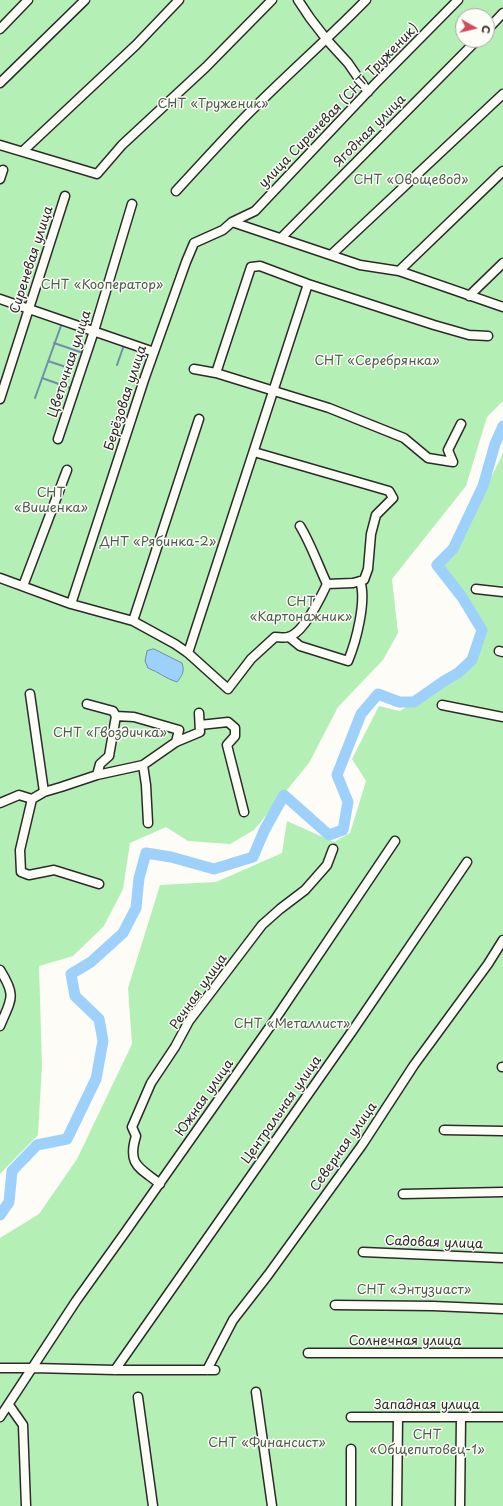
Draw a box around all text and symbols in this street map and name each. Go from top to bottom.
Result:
north arrow [455,8,495,48]
street label: улица Сиреневая (СНТ Труженик) [256,21,422,191]
text: С [477,24,495,35]
street label: Ягодная улица [331,92,409,170]
park label: СНТ «Труженик» [158,96,268,112]
park label: СНТ «Овощевод» [354,172,468,188]
street label: Сиреневая улица [7,204,57,316]
park label: СНТ «Кооператор» [41,277,163,293]
street label: Цветочная улица [45,308,95,420]
street label: Берёзовая улица [102,343,150,453]
park label: СНТ «Серебрянка» [314,353,440,369]
park label: СНТ «Вишенка» [14,485,88,516]
park label: ДНТ «Рябинка-2» [100,534,216,550]
park label: СНТ «Картонажник» [250,594,352,625]
park label: СНТ «Гвоздичка» [53,725,167,741]
street label: Речная улица [167,951,231,1033]
park label: СНТ «Металлист» [234,1016,350,1032]
street label: Центральная улица [239,1053,325,1167]
street label: Южная улица [173,1057,237,1139]
street label: Северная улица [307,1099,381,1195]
street label: Садовая улица [385,1233,483,1253]
park label: СНТ «Энтузиаст» [357,1282,471,1298]
street label: Солнечная улица [349,1333,461,1349]
street label: Западная улица [374,1397,480,1413]
park label: СНТ «Общепитовец-1» [369,1427,485,1458]
park label: СНТ «Финансист» [208,1435,326,1451]

